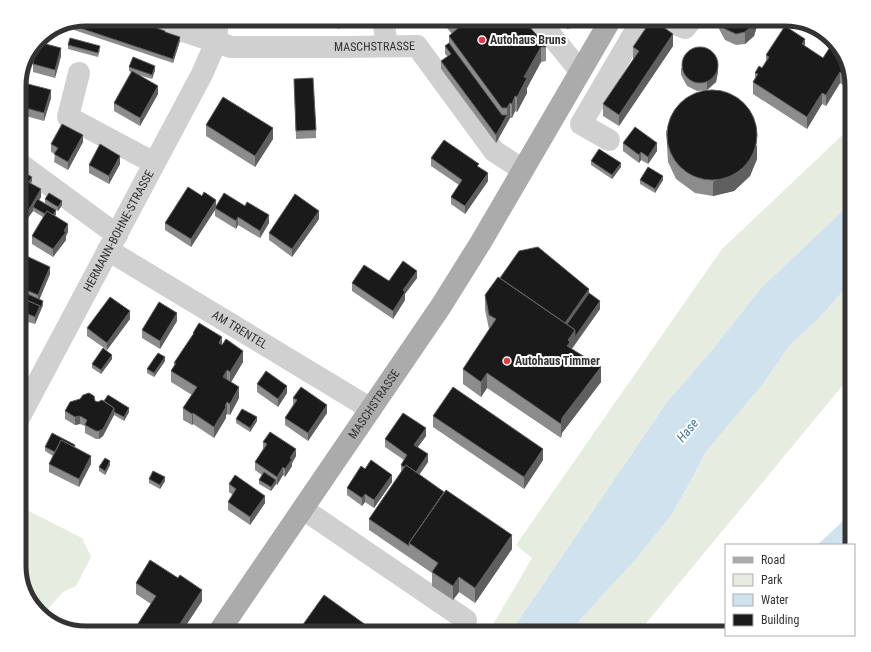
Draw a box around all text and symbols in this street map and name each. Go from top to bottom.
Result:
place label: Autohaus Bruns [490,33,567,47]
marker: Autohaus Bruns [477,35,487,45]
street label: MASCHSTRASSE [334,39,415,54]
street label: HERMANN-BOHNE-STRASSE [81,168,157,294]
street label: AM TRENTEL [209,308,270,352]
place label: Autohaus Timmer [515,354,600,368]
marker: Autohaus Timmer [502,356,512,366]
street label: MASCHSTRASSE [346,367,403,441]
water label: Hase [674,416,701,445]
legend [725,544,855,636]
text: Road [761,553,785,567]
text: Park [761,573,783,587]
text: Water [761,593,789,607]
text: Building [761,613,799,627]

